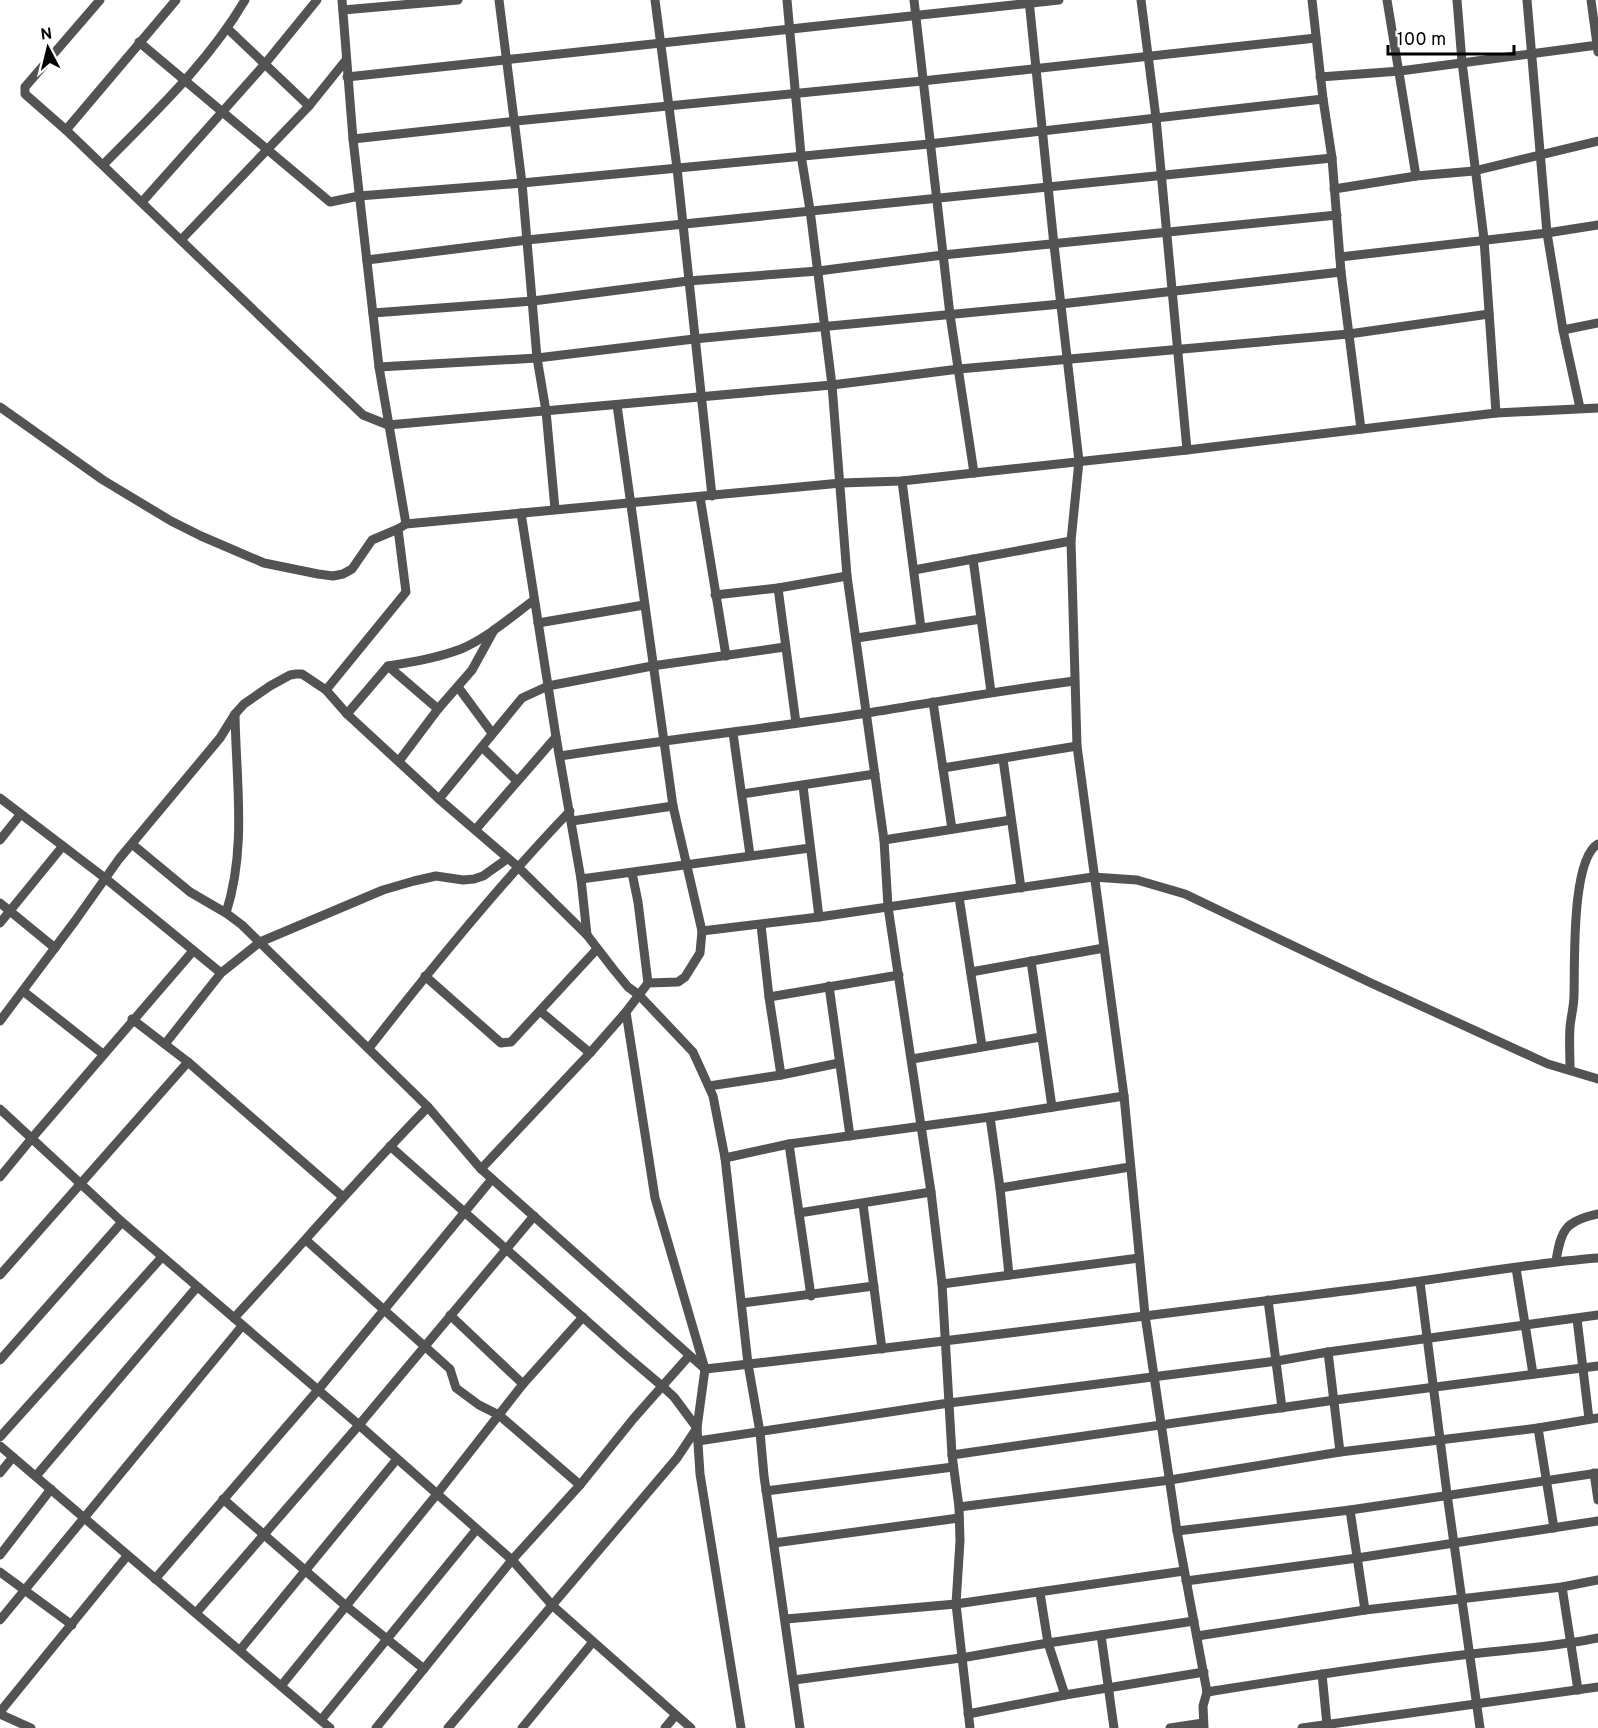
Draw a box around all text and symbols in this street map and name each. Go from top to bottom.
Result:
north arrow [18,18,78,78]
scale bar [1388,18,1514,56]
text: N [39,24,53,46]
text: 100 m [1397,29,1446,52]

